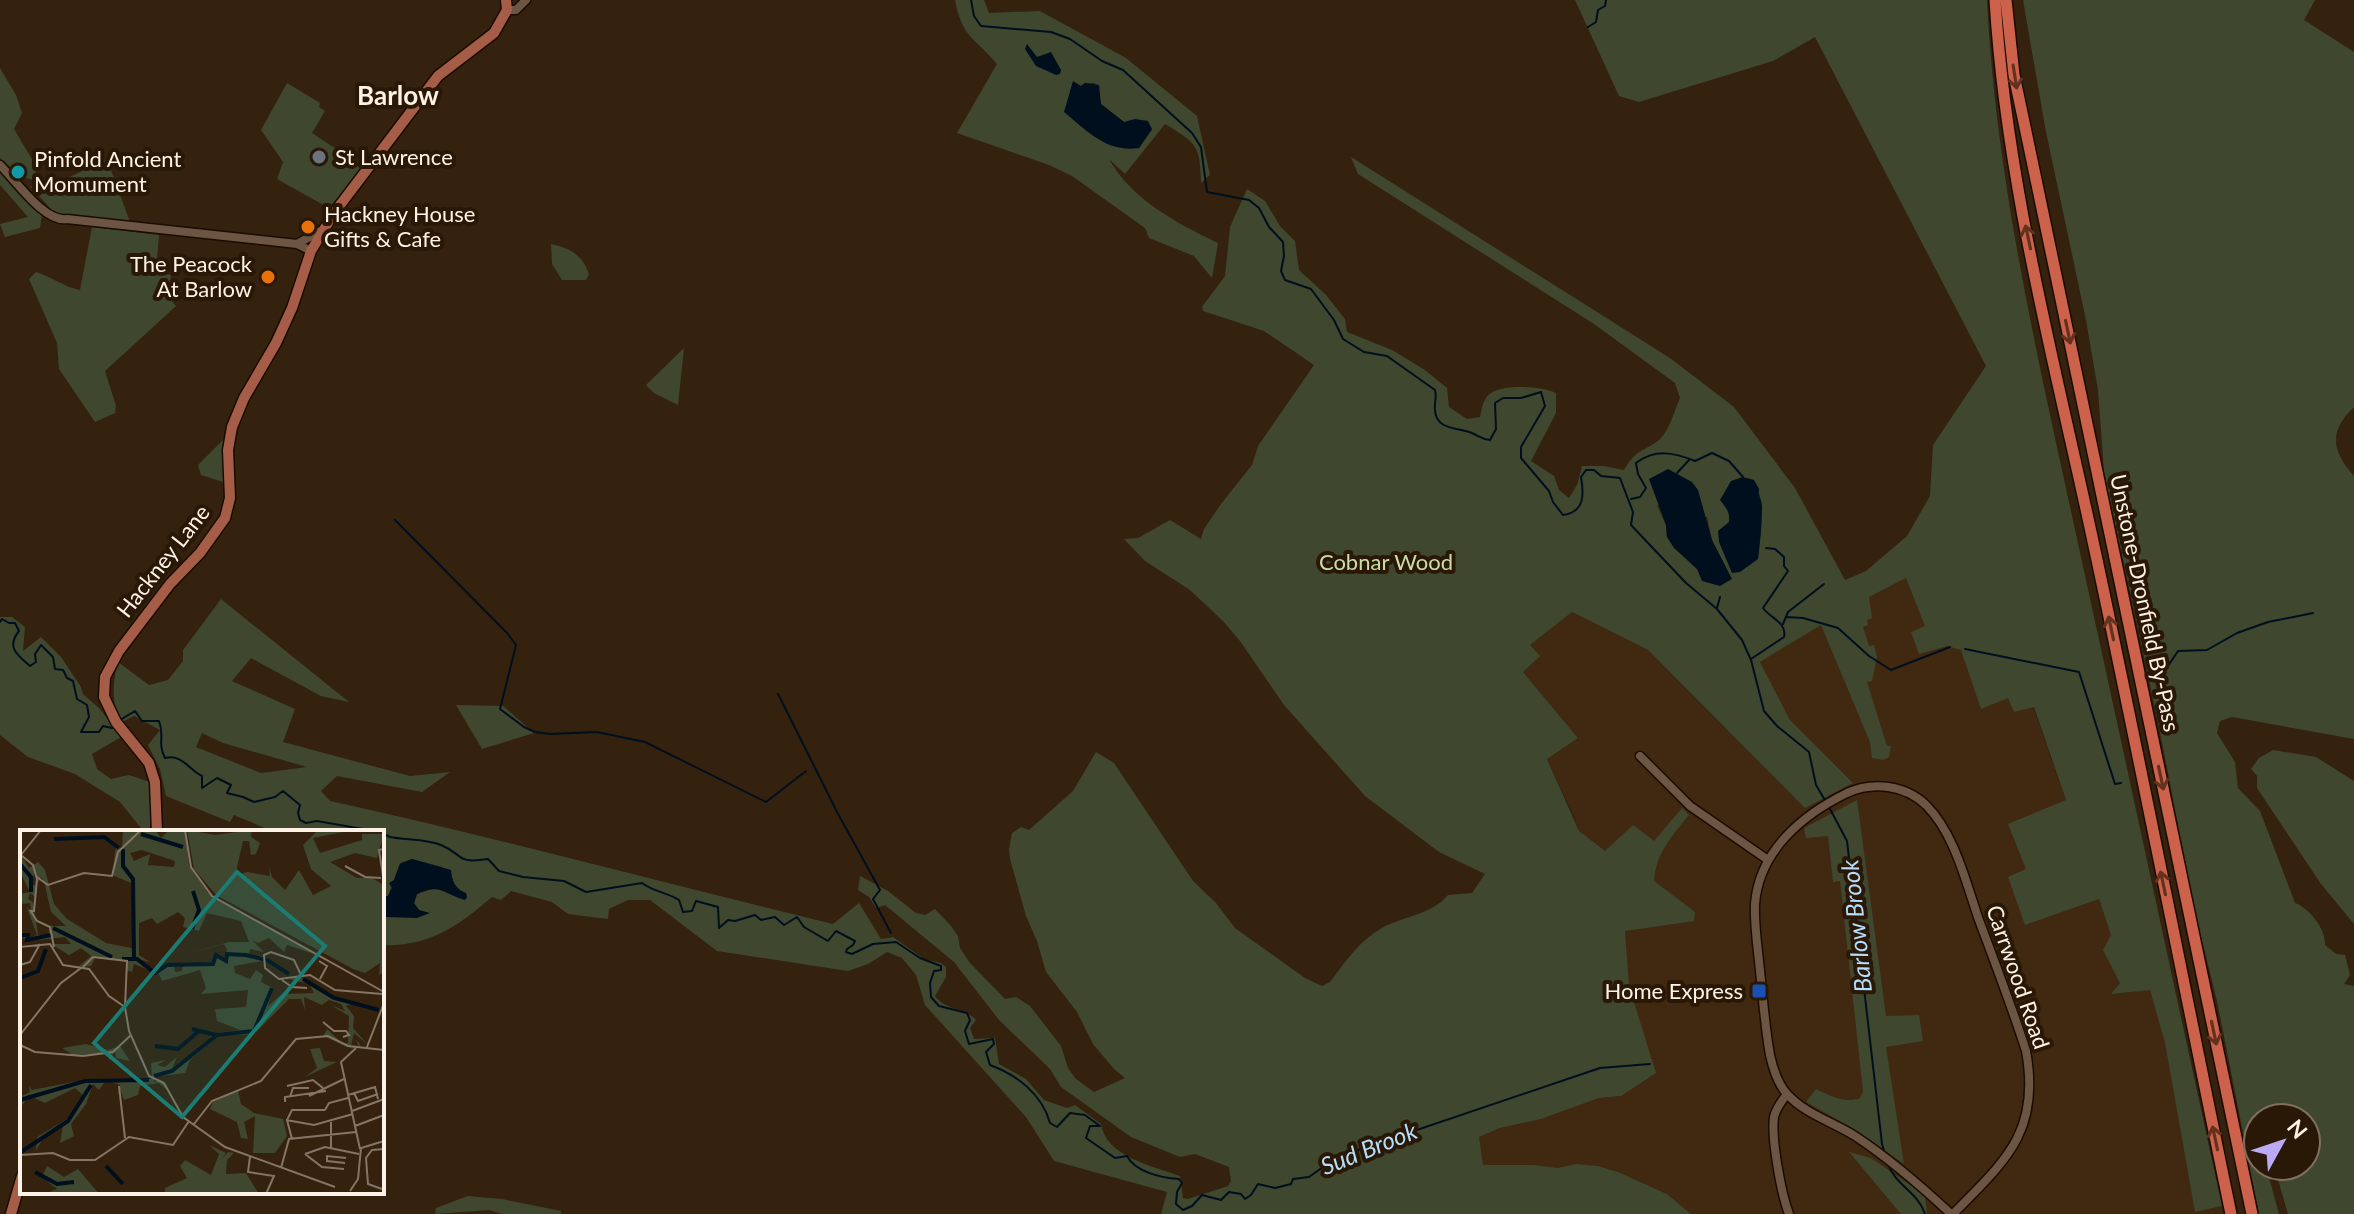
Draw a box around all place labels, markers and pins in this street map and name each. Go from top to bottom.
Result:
place label: St Lawrence [335,143,453,170]
place label: Pinfold Ancient Momument [34,145,181,197]
marker: St Lawrence [310,148,328,166]
marker: Pinfold Ancient Momument [9,163,27,181]
place label: Hackney House Gifts & Cafe [324,200,475,252]
marker: Hackney House Gifts & Cafe [299,218,317,236]
place label: The Peacock At Barlow [130,250,253,302]
marker: The Peacock At Barlow [259,268,277,286]
place label: Home Express [1605,977,1743,1004]
marker: Home Express [1750,982,1768,1000]

